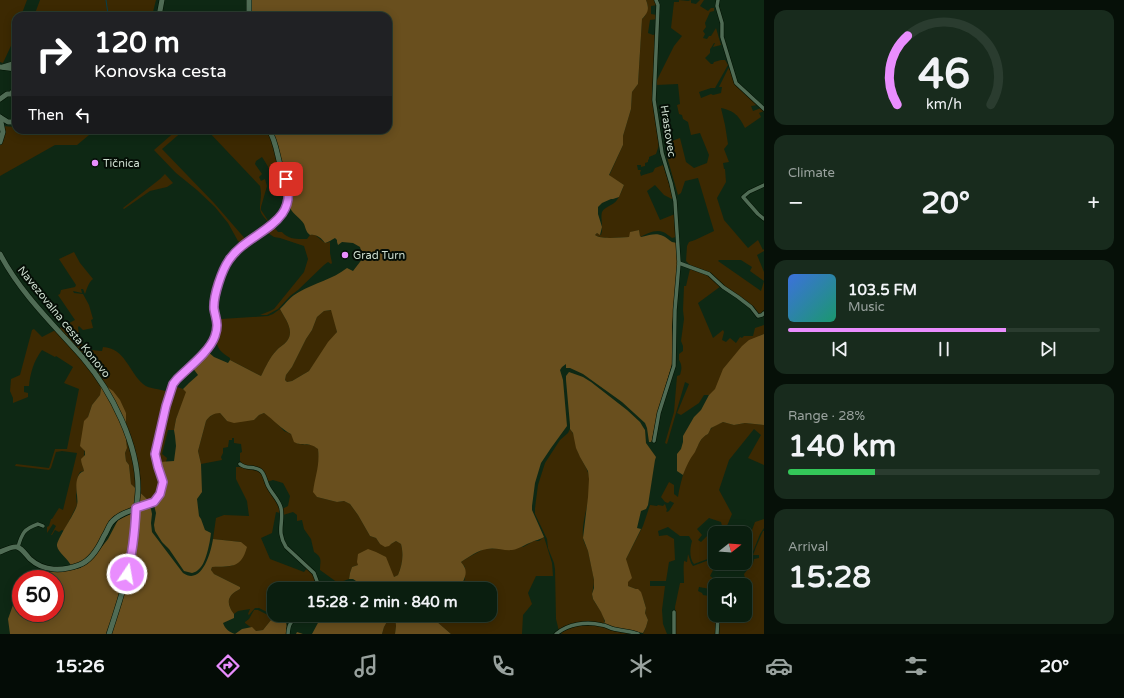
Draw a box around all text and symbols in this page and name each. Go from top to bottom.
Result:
text: 120 m [94,26,180,60]
icon: right [28,28,80,80]
text: 46 [918,50,970,100]
text: Konovska cesta [94,60,227,82]
text: km/h [926,96,962,113]
icon: left [72,104,94,126]
street label: Hrastovec [657,104,679,158]
text: Then [28,106,64,124]
place label: Tičnica [103,157,140,170]
marker: Tičnica [90,158,100,168]
pin [269,162,303,196]
text: Climate [788,165,835,181]
icon: arrive [275,168,297,190]
text: 20° [921,185,970,222]
text: − [788,190,804,216]
text: + [1088,190,1100,216]
place label: Grad Turn [353,249,405,262]
marker: Grad Turn [340,250,350,260]
street label: Navezovalna cesta Konovo [15,264,113,381]
text: 103.5 FM [848,281,917,299]
text: Music [848,299,885,315]
icon: previous [829,338,851,360]
icon: pause [933,338,955,360]
icon: next [1037,338,1059,360]
text: Range · 28% [788,408,865,424]
text: 140 km [788,428,896,465]
north arrow [708,526,752,570]
map controls [708,526,752,622]
text: Arrival [788,539,828,555]
position arrow [106,553,148,595]
text: 15:28 [788,559,871,596]
speed limit sign: 50 [12,570,64,622]
button: sound [708,578,752,622]
text: 15:28 · 2 min · 840 m [307,593,457,611]
icon: directions [214,652,242,680]
icon: music [352,652,380,680]
icon: phone [489,652,517,680]
icon: climate [627,652,655,680]
icon: car [765,652,793,680]
icon: filters [902,652,930,680]
text: 15:26 [55,655,105,677]
text: 20° [1040,655,1069,677]

